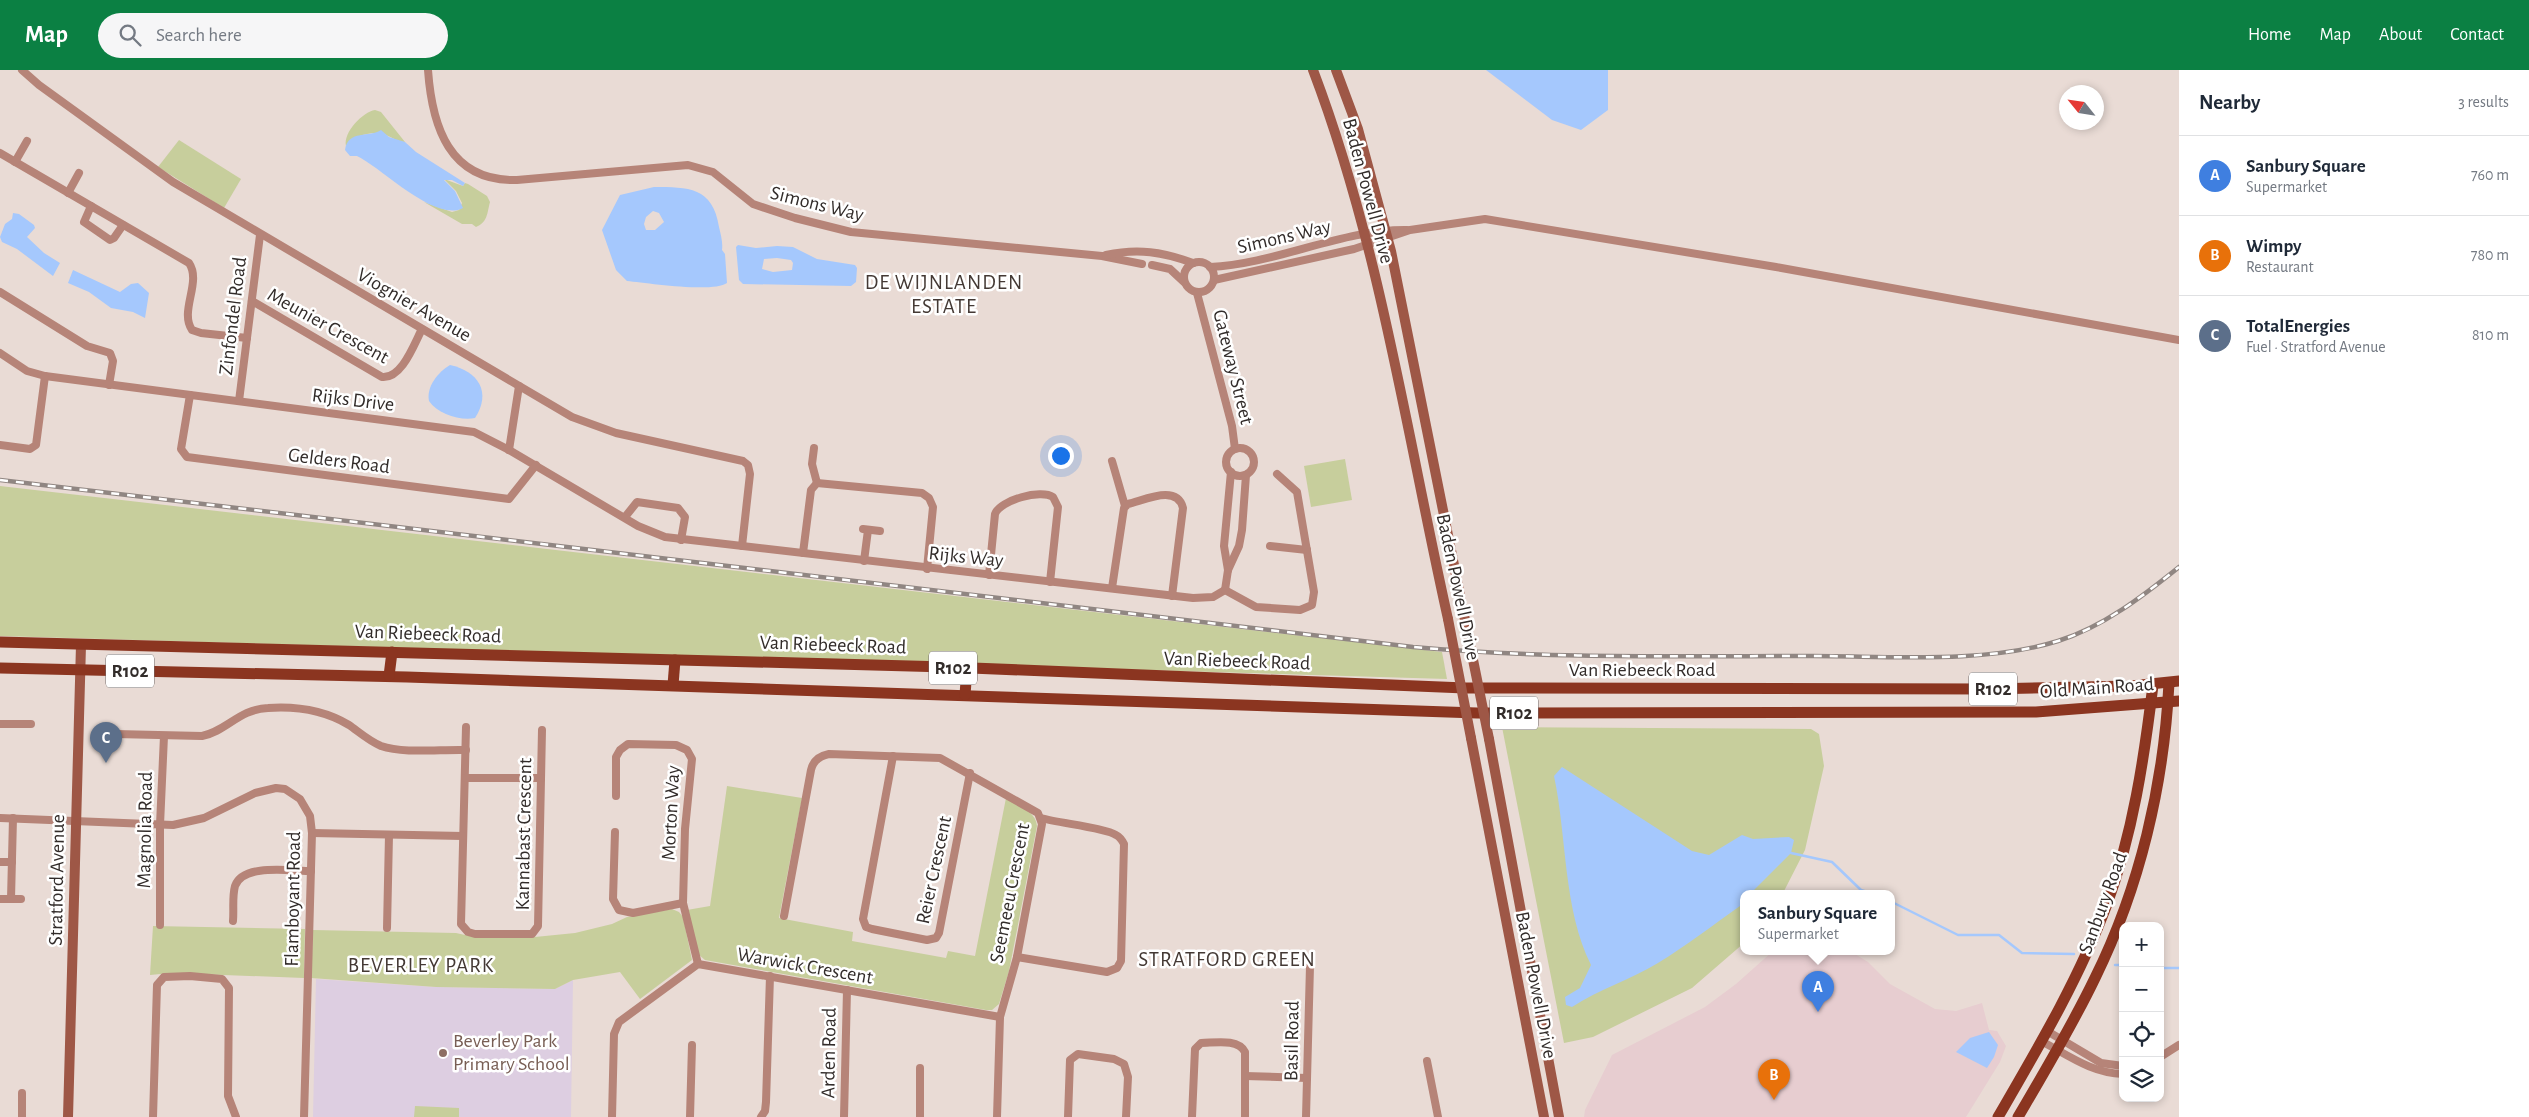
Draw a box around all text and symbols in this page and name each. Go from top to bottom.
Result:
search box [98,13,448,58]
icon: search [116,21,144,49]
text: Map [25,23,68,47]
text: Search here [156,26,242,45]
text: Home [2248,26,2291,44]
text: Map [2319,26,2351,44]
text: About [2379,26,2422,44]
text: Contact [2450,26,2504,44]
north arrow [2059,85,2104,130]
text: Nearby [2199,92,2260,113]
text: 3 results [2458,94,2509,110]
street label: Baden Powell Drive [1339,116,1397,266]
text: Sanbury Square [2246,157,2366,176]
text: A [2210,167,2220,183]
text: 760 m [2471,167,2509,183]
text: Supermarket [2246,179,2327,195]
street label: Simons Way [768,183,866,225]
street label: Simons Way [1235,216,1333,257]
text: Wimpy [2246,237,2302,256]
text: B [2210,247,2220,263]
text: 780 m [2471,247,2509,263]
street label: Zinfondel Road [216,256,250,376]
text: Restaurant [2246,259,2314,275]
street label: Viognier Avenue [354,264,474,346]
district label: DE WIJNLANDEN ESTATE [865,272,1023,317]
street label: Meunier Crescent [264,284,393,368]
street label: Gateway Street [1209,308,1257,427]
text: TotalEnergies [2246,317,2350,336]
text: C [2211,327,2219,343]
text: 810 m [2472,327,2509,343]
text: Fuel · Stratford Avenue [2246,339,2386,355]
street label: Rijks Drive [311,385,395,415]
your location [1048,443,1074,469]
street label: Gelders Road [287,445,391,477]
street label: Baden Powell Drive [1433,512,1483,662]
street label: Rijks Way [927,543,1005,571]
street label: Van Riebeeck Road [354,621,502,647]
street label: Van Riebeeck Road [759,632,907,658]
street label: Van Riebeeck Road [1163,648,1311,674]
road number: R102 [929,652,977,684]
road number: R102 [106,654,154,688]
street label: Van Riebeeck Road [1569,660,1715,680]
road number: R102 [1969,672,2017,706]
street label: Old Main Road [2039,674,2155,702]
road number: R102 [1490,696,1538,730]
pin: C [90,722,122,763]
street label: Kannabast Crescent [513,757,535,911]
street label: Morton Way [659,765,683,861]
street label: Magnolia Road [134,771,156,889]
street label: Reier Crescent [913,813,955,926]
street label: Stratford Avenue [46,814,68,946]
street label: Seemeeu Crescent [987,821,1033,965]
street label: Flamboyant Road [282,831,304,967]
street label: Sanbury Road [2075,849,2131,957]
popup [1740,890,1895,955]
text: Sanbury Square [1758,904,1877,923]
street label: Baden Powell Drive [1512,910,1560,1060]
map controls [2119,922,2164,1102]
button: + [2119,922,2164,967]
text: Supermarket [1758,926,1839,942]
street label: Warwick Crescent [735,944,875,988]
district label: STRATFORD GREEN [1138,949,1316,970]
district label: BEVERLEY PARK [348,955,494,976]
button: − [2119,967,2164,1012]
pin: A [1802,971,1834,1012]
street label: Basil Road [1281,1001,1303,1081]
street label: Arden Road [818,1007,840,1099]
button: locate [2119,1012,2164,1057]
place label: Beverley Park Primary School [453,1031,570,1074]
marker: Beverley Park Primary School [437,1047,449,1059]
button: layers [2119,1057,2164,1102]
pin: B [1758,1059,1790,1100]

